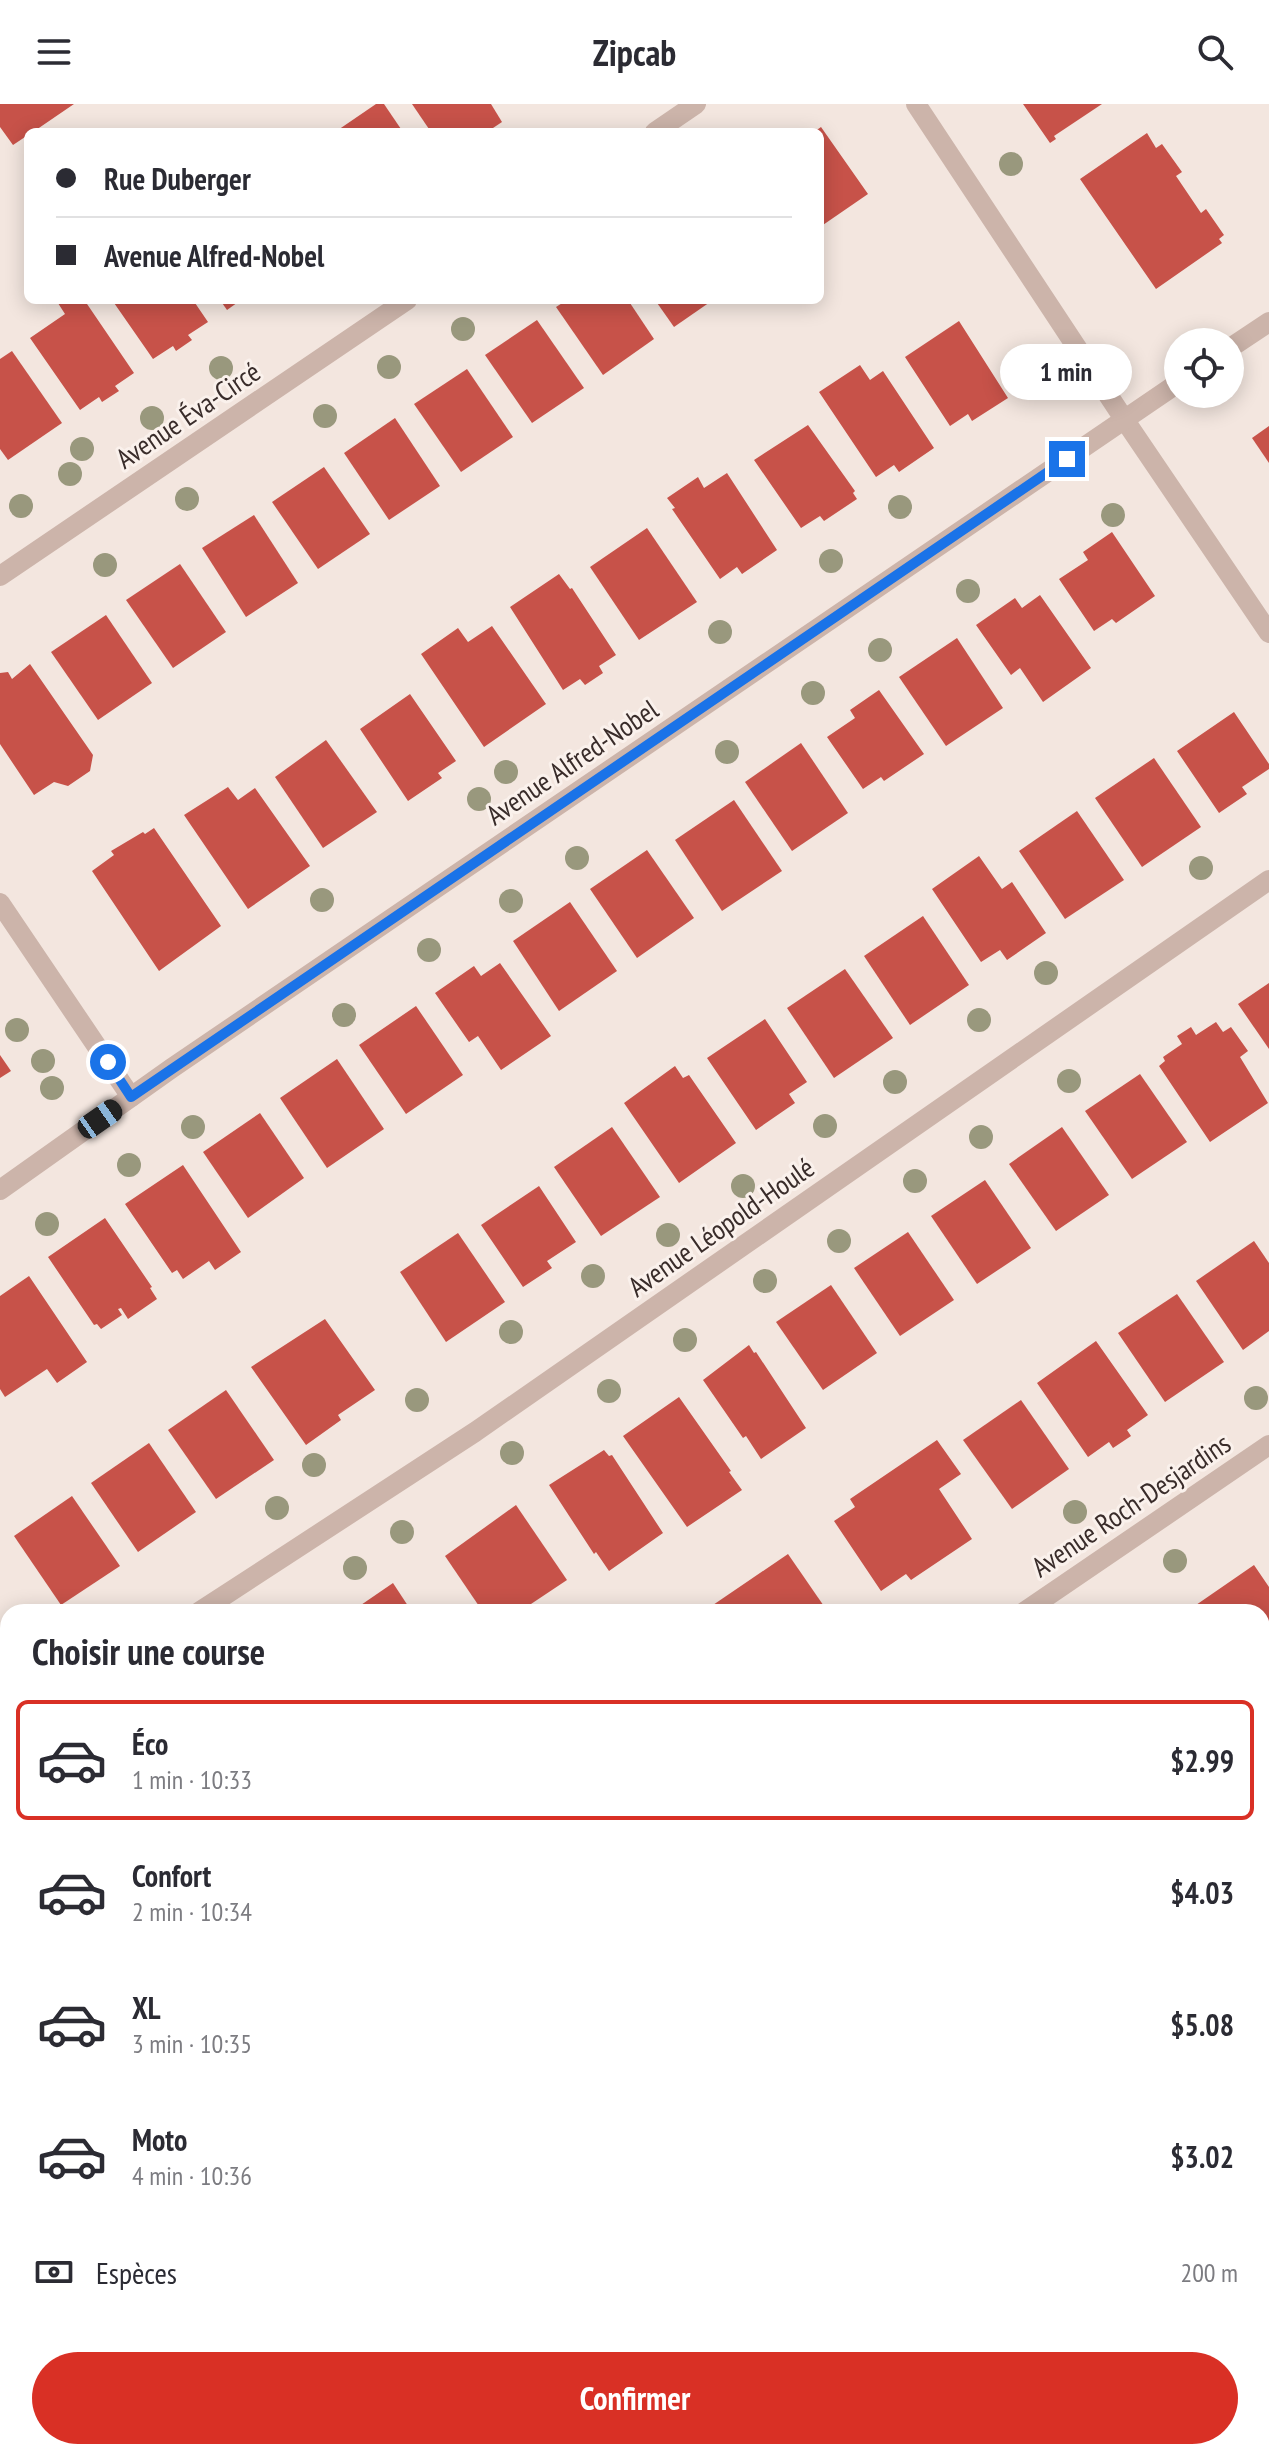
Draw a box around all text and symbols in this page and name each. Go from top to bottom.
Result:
text: Zipcab [593,29,676,76]
icon: menu [32,30,76,74]
icon: search [1193,30,1237,74]
text: Rue Duberger [104,159,251,198]
text: Avenue Alfred-Nobel [104,236,324,275]
map controls [1164,328,1244,408]
button: locate [1164,328,1244,408]
callout: 1 min [1001,343,1133,399]
street label: Avenue Éva-Circé [108,353,267,477]
text: 1 min [1040,355,1092,388]
route end [1049,441,1085,477]
street label: Avenue Alfred-Nobel [479,690,665,833]
route start [90,1044,126,1080]
car [73,1095,127,1143]
street label: Avenue Léopold-Houlé [620,1149,821,1305]
street label: Avenue Roch-Desjardins [1024,1424,1237,1585]
text: Choisir une course [32,1628,265,1675]
icon: car [36,1724,108,1796]
text: Éco [132,1724,168,1763]
text: $2.99 [1170,1741,1234,1780]
text: 1 min · 10:33 [132,1763,252,1796]
icon: car [36,1856,108,1928]
text: Confort [132,1856,211,1895]
text: $4.03 [1170,1873,1234,1912]
text: 2 min · 10:34 [132,1895,252,1928]
icon: car [36,1988,108,2060]
text: XL [132,1988,161,2027]
text: $5.08 [1170,2005,1234,2044]
text: 3 min · 10:35 [132,2027,252,2060]
icon: car [36,2120,108,2192]
text: Moto [132,2120,187,2159]
text: $3.02 [1170,2137,1234,2176]
text: 4 min · 10:36 [132,2159,252,2192]
icon: cash [32,2250,76,2294]
text: Espèces [96,2253,177,2292]
text: 200 m [1180,2256,1238,2289]
button: Confirmer [32,2352,1238,2444]

